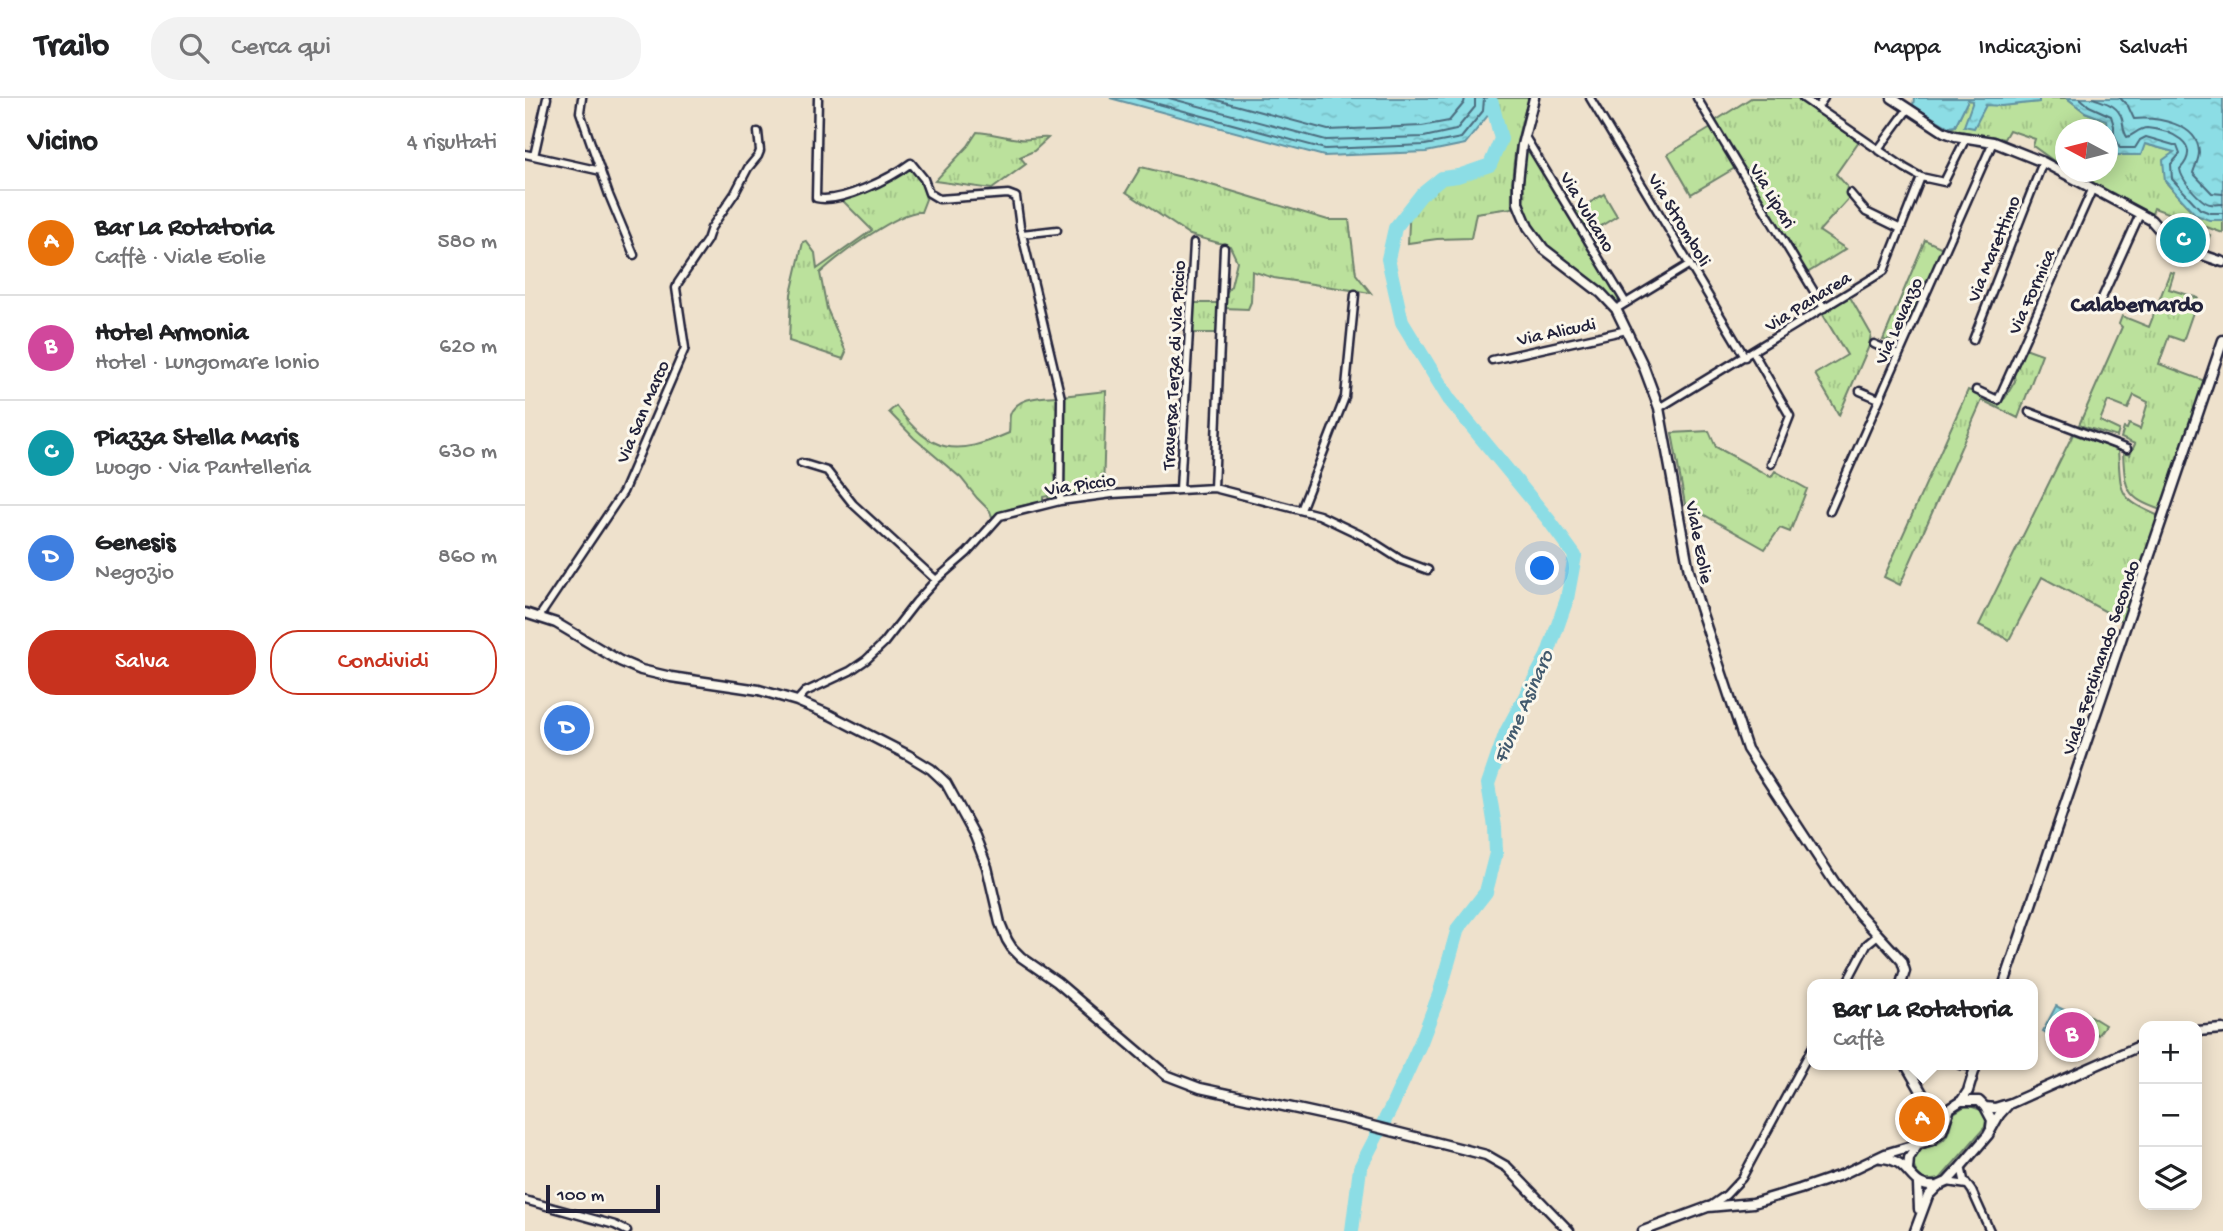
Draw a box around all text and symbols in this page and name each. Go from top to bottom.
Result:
search box [151,17,641,80]
text: Trailo [35,29,109,67]
icon: search [175,29,213,67]
text: Cerca qui [231,33,331,64]
text: Mappa [1874,34,1941,63]
text: Indicazioni [1979,34,2081,63]
text: Salvati [2119,34,2188,63]
north arrow [2055,119,2118,182]
text: Vicino [28,126,98,161]
text: 4 risultati [407,130,497,157]
street label: Via Lipari [1742,159,1799,233]
street label: Via Vulcano [1553,168,1619,257]
street label: Via Stromboli [1641,169,1715,272]
street label: Via Marettimo [1963,193,2027,307]
text: Bar La Rotatoria [95,214,274,245]
pin: C [2160,214,2206,266]
text: A [44,229,58,256]
text: 580 m [437,229,497,256]
text: Caffè · Viale Eolie [95,245,265,272]
street label: Via Formica [2004,245,2063,339]
street label: Traversa Terza di Via Piccio [1158,260,1192,472]
street label: Via Panarea [1761,267,1857,339]
street label: Via Levanzo [1870,274,1930,369]
district label: Calabernardo [2071,293,2203,320]
street label: Via Alicudi [1514,314,1598,353]
text: Hotel Armonia [95,319,248,350]
text: B [45,334,57,361]
text: 620 m [439,334,497,361]
text: Hotel · Lungomare Ionio [95,350,320,377]
street label: Via San Marco [612,357,676,468]
text: Piazza Stella Maris [95,424,298,455]
text: C [45,439,57,466]
text: 630 m [439,439,497,466]
text: Luogo · Via Pantelleria [95,455,311,482]
street label: Via Piccio [1043,470,1117,503]
street label: Viale Eolie [1678,498,1717,586]
text: Genesis [95,529,175,560]
text: D [44,544,59,571]
text: 860 m [438,544,497,571]
your location [1525,551,1559,585]
street label: Viale Ferdinando Secondo [2058,558,2146,759]
text: Negozio [95,560,174,587]
button: Salva [28,630,256,695]
button: Condividi [270,630,497,695]
water label: Fiume Asinaro [1489,646,1562,768]
pin: D [544,702,590,754]
popup [1807,979,2038,1070]
text: Bar La Rotatoria [1833,996,2012,1027]
pin: B [2049,1009,2095,1061]
map controls [2139,1021,2202,1210]
button: + [2139,1021,2202,1084]
text: Caffè [1833,1027,1884,1054]
button: − [2139,1084,2202,1147]
pin: A [1899,1093,1945,1145]
button: layers [2139,1147,2202,1210]
scale bar [546,1182,660,1214]
text: 100 m [557,1185,604,1208]

